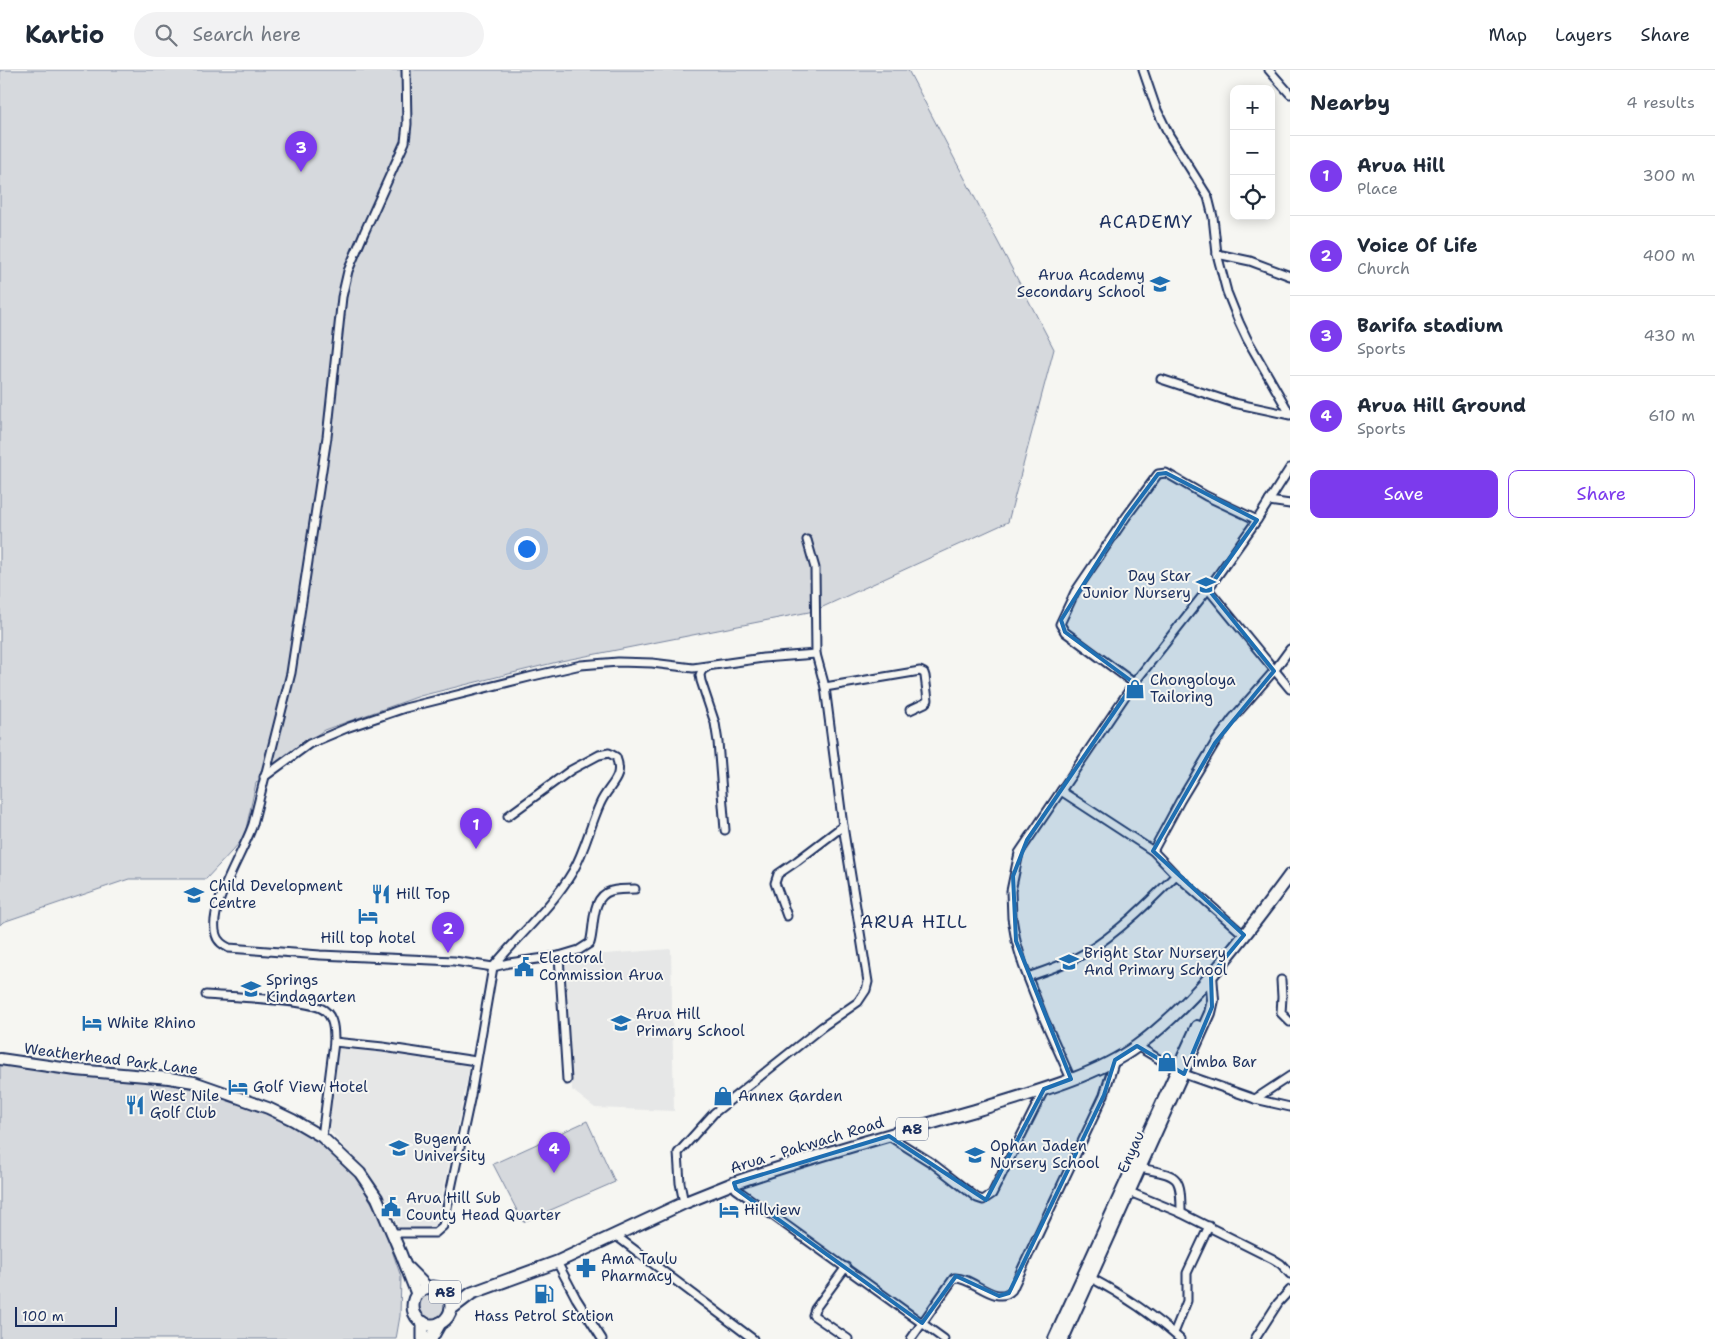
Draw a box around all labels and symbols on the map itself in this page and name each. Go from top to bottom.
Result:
pin: 3 [285,131,317,172]
district label: ACADEMY [1099,210,1193,234]
place label: Arua Academy Secondary School [1017,265,1145,302]
school or university icon: Arua Academy Secondary School [1149,273,1171,295]
your location [514,536,540,562]
place label: Day Star Junior Nursery [1082,566,1191,603]
school or university icon: Day Star Junior Nursery [1195,574,1217,596]
place label: Chongoloya Tailoring [1150,670,1236,707]
shop icon: Chongoloya Tailoring [1124,678,1146,700]
pin: 1 [460,808,492,849]
place label: Child Development Centre [209,876,343,913]
restaurant icon: Hill Top [370,883,392,905]
school or university icon: Child Development Centre [183,884,205,906]
place label: Hill Top [396,884,450,904]
hotel icon: Hill top hotel [357,905,379,927]
district label: ARUA HILL [860,910,968,934]
pin: 2 [432,912,464,953]
place label: Hill top hotel [321,928,416,948]
place label: Bright Star Nursery And Primary School [1084,943,1228,980]
place label: Electoral Commission Arua [539,948,664,985]
school or university icon: Bright Star Nursery And Primary School [1058,951,1080,973]
public building icon: Electoral Commission Arua [513,956,535,978]
place label: Springs Kindagarten [266,970,356,1007]
school or university icon: Springs Kindagarten [240,978,262,1000]
place label: Arua Hill Primary School [636,1004,745,1041]
hotel icon: White Rhino [81,1012,103,1034]
school or university icon: Arua Hill Primary School [610,1012,632,1034]
place label: White Rhino [107,1013,196,1033]
street label: Weatherhead Park Lane [23,1038,199,1080]
shop icon: Vimba Bar [1156,1051,1178,1073]
place label: Vimba Bar [1182,1052,1257,1072]
hotel icon: Golf View Hotel [227,1076,249,1098]
place label: Golf View Hotel [253,1077,368,1097]
shop icon: Annex Garden [712,1085,734,1107]
place label: West Nile Golf Club [150,1086,219,1123]
place label: Annex Garden [738,1086,842,1106]
restaurant icon: West Nile Golf Club [124,1094,146,1116]
street label: Arua - Pakwach Road [728,1112,887,1178]
road number: A8 [896,1118,928,1140]
street label: Enyau [1113,1128,1149,1176]
place label: Bugema University [414,1129,486,1166]
pin: 4 [538,1132,570,1173]
place label: Ophan Jaden Nursery School [990,1136,1100,1173]
school or university icon: Bugema University [388,1137,410,1159]
school or university icon: Ophan Jaden Nursery School [964,1144,986,1166]
place label: Arua Hill Sub County Head Quarter [406,1188,561,1225]
public building icon: Arua Hill Sub County Head Quarter [380,1196,402,1218]
hotel icon: Hillview [718,1199,740,1221]
place label: Hillview [744,1200,801,1220]
place label: Ama Taulu Pharmacy [601,1249,677,1286]
pharmacy icon: Ama Taulu Pharmacy [575,1257,597,1279]
road number: A8 [429,1280,461,1304]
fuel station icon: Hass Petrol Station [533,1283,555,1305]
scale bar [15,1304,118,1327]
place label: Hass Petrol Station [474,1306,614,1326]

